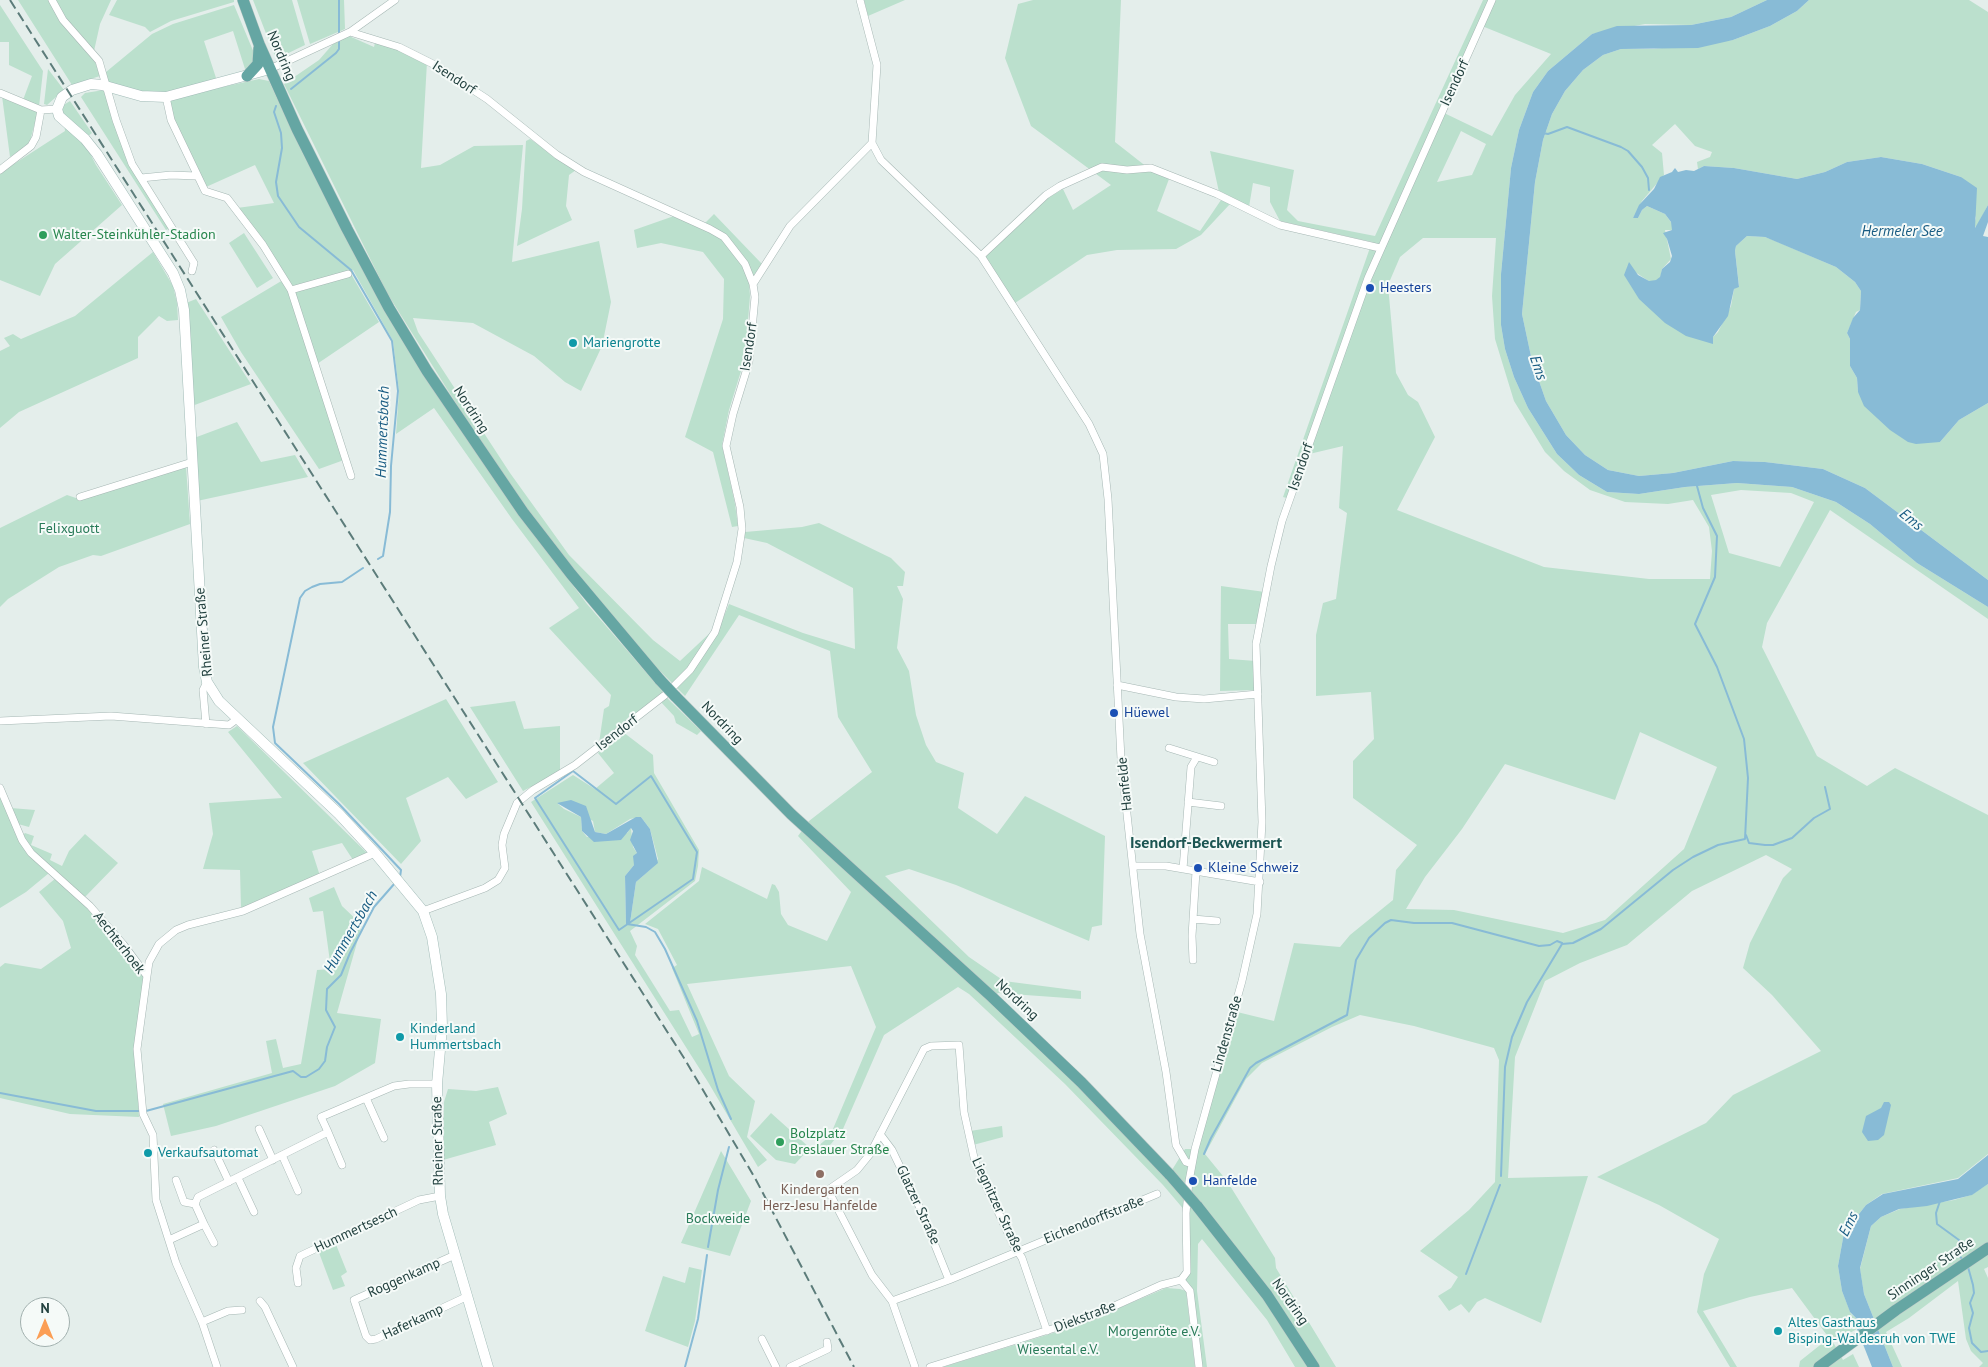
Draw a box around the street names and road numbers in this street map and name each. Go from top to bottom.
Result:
street label: Nordring [263,28,299,84]
street label: Isendorf [1437,57,1473,109]
street label: Isendorf [429,58,479,98]
street label: Isendorf [737,321,761,373]
street label: Nordring [450,383,492,437]
street label: Isendorf [1285,441,1317,493]
street label: Rheiner Straße [192,587,216,677]
street label: Nordring [698,698,746,748]
street label: Isendorf [593,711,641,755]
street label: Hanfelde [1114,756,1136,812]
street label: Aechterhoek [89,909,149,977]
street label: Nordring [992,976,1042,1024]
street label: Lindenstraße [1208,994,1246,1074]
street label: Rheiner Straße [429,1096,447,1186]
street label: Liegnitzer Straße [968,1155,1026,1255]
street label: Glatzer Straße [892,1163,944,1247]
street label: Eichendorffstraße [1041,1192,1147,1248]
street label: Hummertsesch [312,1203,400,1257]
street label: Sinninger Straße [1885,1234,1977,1304]
street label: Roggenkamp [365,1255,443,1301]
street label: Nordring [1268,1276,1312,1328]
street label: Diekstraße [1052,1298,1118,1336]
street label: Haferkamp [380,1301,446,1343]

